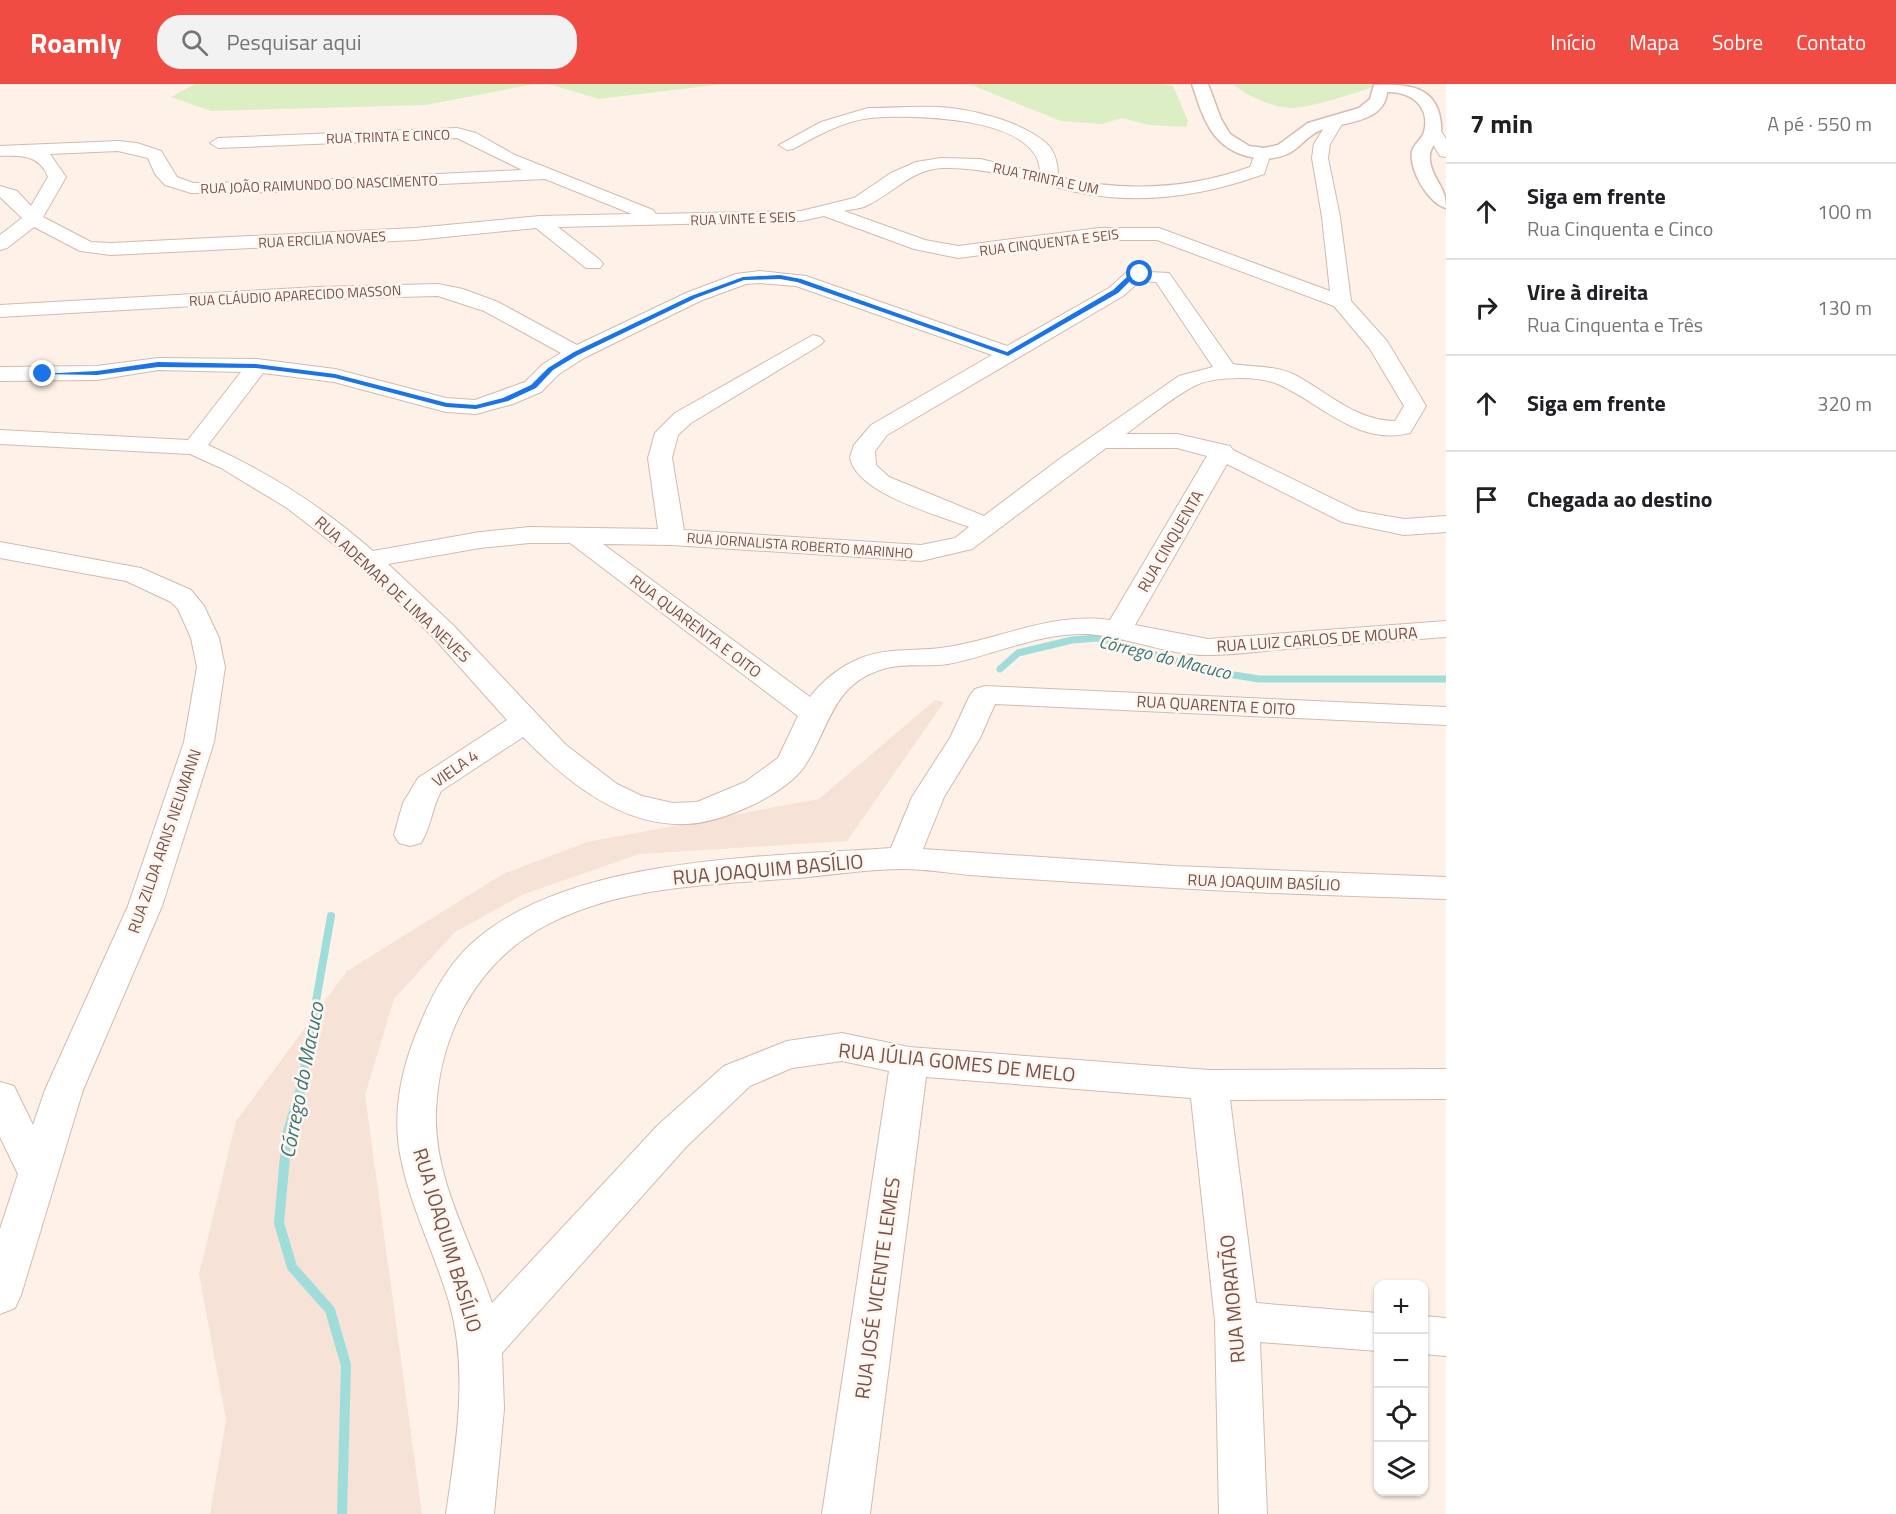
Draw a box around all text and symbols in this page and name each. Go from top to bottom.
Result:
search box [157,15,577,69]
text: Roamly [30,21,121,64]
text: Pesquisar aqui [226,25,362,59]
icon: search [178,26,211,59]
text: Início [1550,26,1596,58]
text: Mapa [1629,26,1679,58]
text: Sobre [1712,26,1763,58]
text: Contato [1796,26,1866,58]
text: 7 min [1470,104,1533,143]
text: A pé · 550 m [1767,108,1872,139]
street label: RUA TRINTA E CINCO [326,123,450,149]
street label: RUA TRINTA E UM [991,157,1101,199]
street label: RUA JOÃO RAIMUNDO DO NASCIMENTO [200,169,438,199]
text: Siga em frente [1527,179,1666,213]
icon: ahead [1470,195,1503,228]
text: 100 m [1817,196,1872,227]
street label: RUA VINTE E SEIS [690,206,796,230]
text: Rua Cinquenta e Cinco [1527,213,1713,244]
street label: RUA CINQUENTA E SEIS [978,223,1120,261]
street label: RUA ERCILIA NOVAES [258,225,386,253]
route start [1126,260,1152,286]
text: Vire à direita [1527,275,1648,309]
street label: RUA CLÁUDIO APARECIDO MASSON [188,279,402,311]
icon: right [1470,291,1503,324]
text: 130 m [1817,292,1872,323]
text: Rua Cinquenta e Três [1527,309,1703,340]
route end [29,360,55,386]
text: Siga em frente [1527,386,1666,420]
icon: ahead [1470,387,1503,420]
text: 320 m [1817,388,1872,419]
text: Chegada ao destino [1527,482,1713,516]
icon: arrive [1470,483,1503,516]
street label: RUA CINQUENTA [1131,485,1209,596]
street label: RUA ADEMAR DE LIMA NEVES [310,510,476,668]
street label: RUA JORNALISTA ROBERTO MARINHO [686,527,914,563]
street label: RUA QUARENTA E OITO [625,569,767,683]
street label: RUA LUIZ CARLOS DE MOURA [1216,620,1419,658]
water label: Córrego do Macuco [1096,627,1235,687]
street label: RUA QUARENTA E OITO [1136,689,1296,721]
street label: VIELA 4 [427,743,483,793]
street label: RUA ZILDA ARNS NEUMANN [121,746,207,936]
street label: RUA JOAQUIM BASÍLIO [671,845,865,893]
street label: RUA JOAQUIM BASÍLIO [1187,867,1341,897]
water label: Córrego do Macuco [270,999,332,1161]
street label: RUA JÚLIA GOMES DE MELO [837,1034,1077,1090]
street label: RUA JOAQUIM BASÍLIO [405,1144,491,1336]
street label: RUA JOSÉ VICENTE LEMES [846,1175,908,1401]
street label: RUA MORATÃO [1211,1233,1253,1365]
map controls [1374,1280,1428,1496]
button: + [1374,1280,1428,1334]
button: − [1374,1334,1428,1388]
button: locate [1374,1388,1428,1442]
button: layers [1374,1442,1428,1496]

